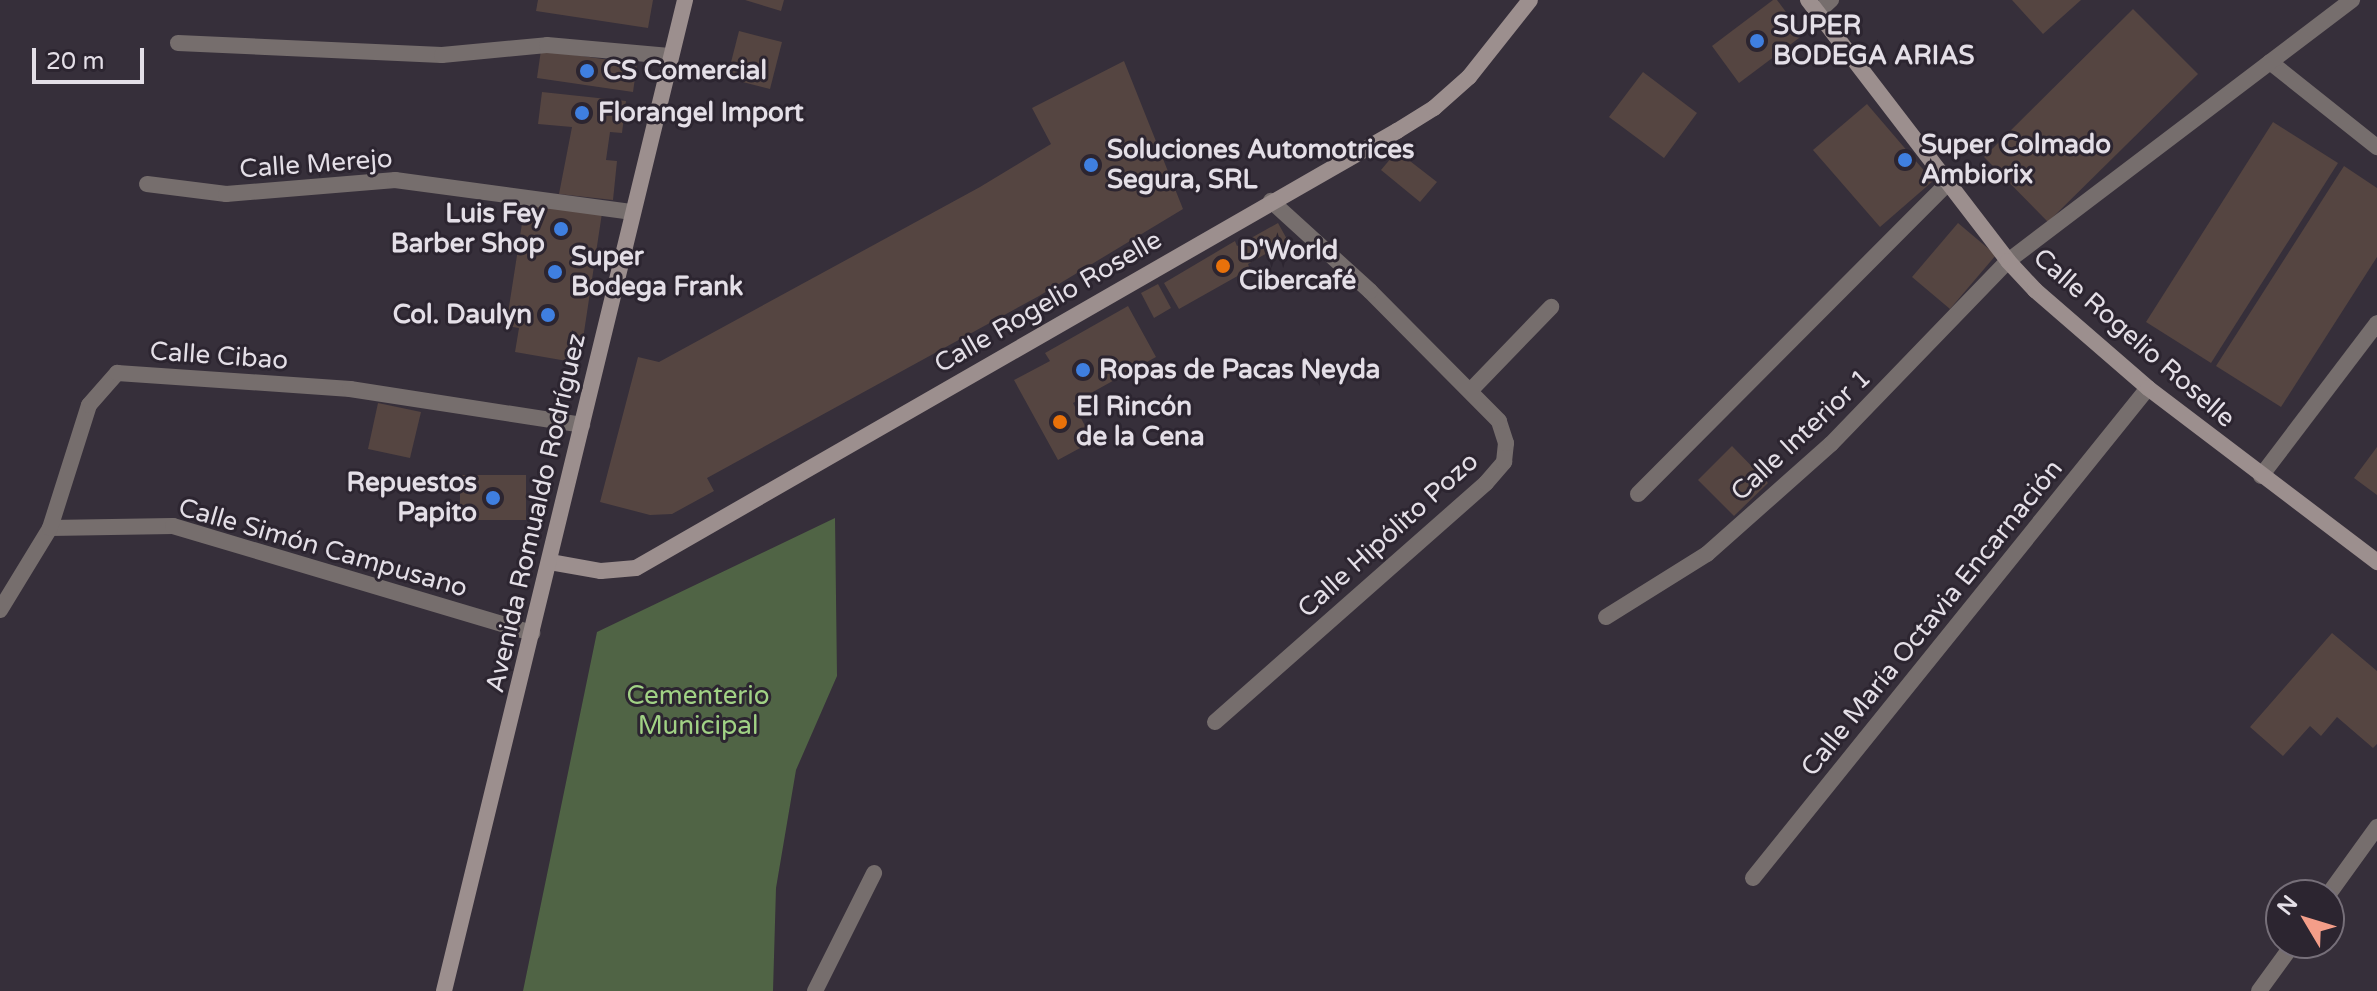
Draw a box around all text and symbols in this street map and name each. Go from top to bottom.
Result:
place label: SUPER BODEGA ARIAS [1773,10,1975,72]
scale bar [36,32,148,82]
marker: SUPER BODEGA ARIAS [1748,32,1766,50]
text: 20 m [46,47,104,76]
place label: CS Comercial [603,55,767,87]
marker: CS Comercial [578,62,596,80]
place label: Florangel Import [598,97,804,129]
marker: Florangel Import [573,104,591,122]
place label: Super Colmado Ambiorix [1921,129,2111,190]
place label: Soluciones Automotrices Segura, SRL [1107,134,1414,196]
street label: Calle Merejo [238,143,394,185]
marker: Super Colmado Ambiorix [1896,151,1914,169]
marker: Soluciones Automotrices Segura, SRL [1082,156,1100,174]
place label: Luis Fey Barber Shop [391,198,545,260]
marker: Luis Fey Barber Shop [552,220,570,238]
street label: Calle Rogelio Roselle [929,224,1167,380]
place label: D'World Cibercafé [1239,235,1356,296]
place label: Super Bodega Frank [571,241,743,302]
street label: Calle Rogelio Roselle [2027,242,2241,434]
marker: D'World Cibercafé [1214,257,1232,275]
marker: Super Bodega Frank [546,263,564,281]
place label: Col. Daulyn [393,299,532,331]
marker: Col. Daulyn [539,306,557,324]
street label: Avenida Romualdo Rodríguez [479,330,593,696]
street label: Calle Cibao [149,336,289,376]
place label: Ropas de Pacas Neyda [1099,354,1380,386]
marker: Ropas de Pacas Neyda [1074,361,1092,379]
street label: Calle Interior 1 [1725,362,1877,508]
place label: El Rincón de la Cena [1076,391,1205,452]
marker: El Rincón de la Cena [1051,413,1069,431]
street label: Calle Hipólito Pozo [1291,446,1485,624]
street label: Calle María Octavia Encarnación [1795,453,2069,783]
place label: Repuestos Papito [346,467,477,528]
marker: Repuestos Papito [484,489,502,507]
street label: Calle Simón Campusano [175,492,471,604]
park label: Cementerio Municipal [626,680,770,742]
north arrow [2265,879,2345,959]
text: N [2272,890,2303,920]

